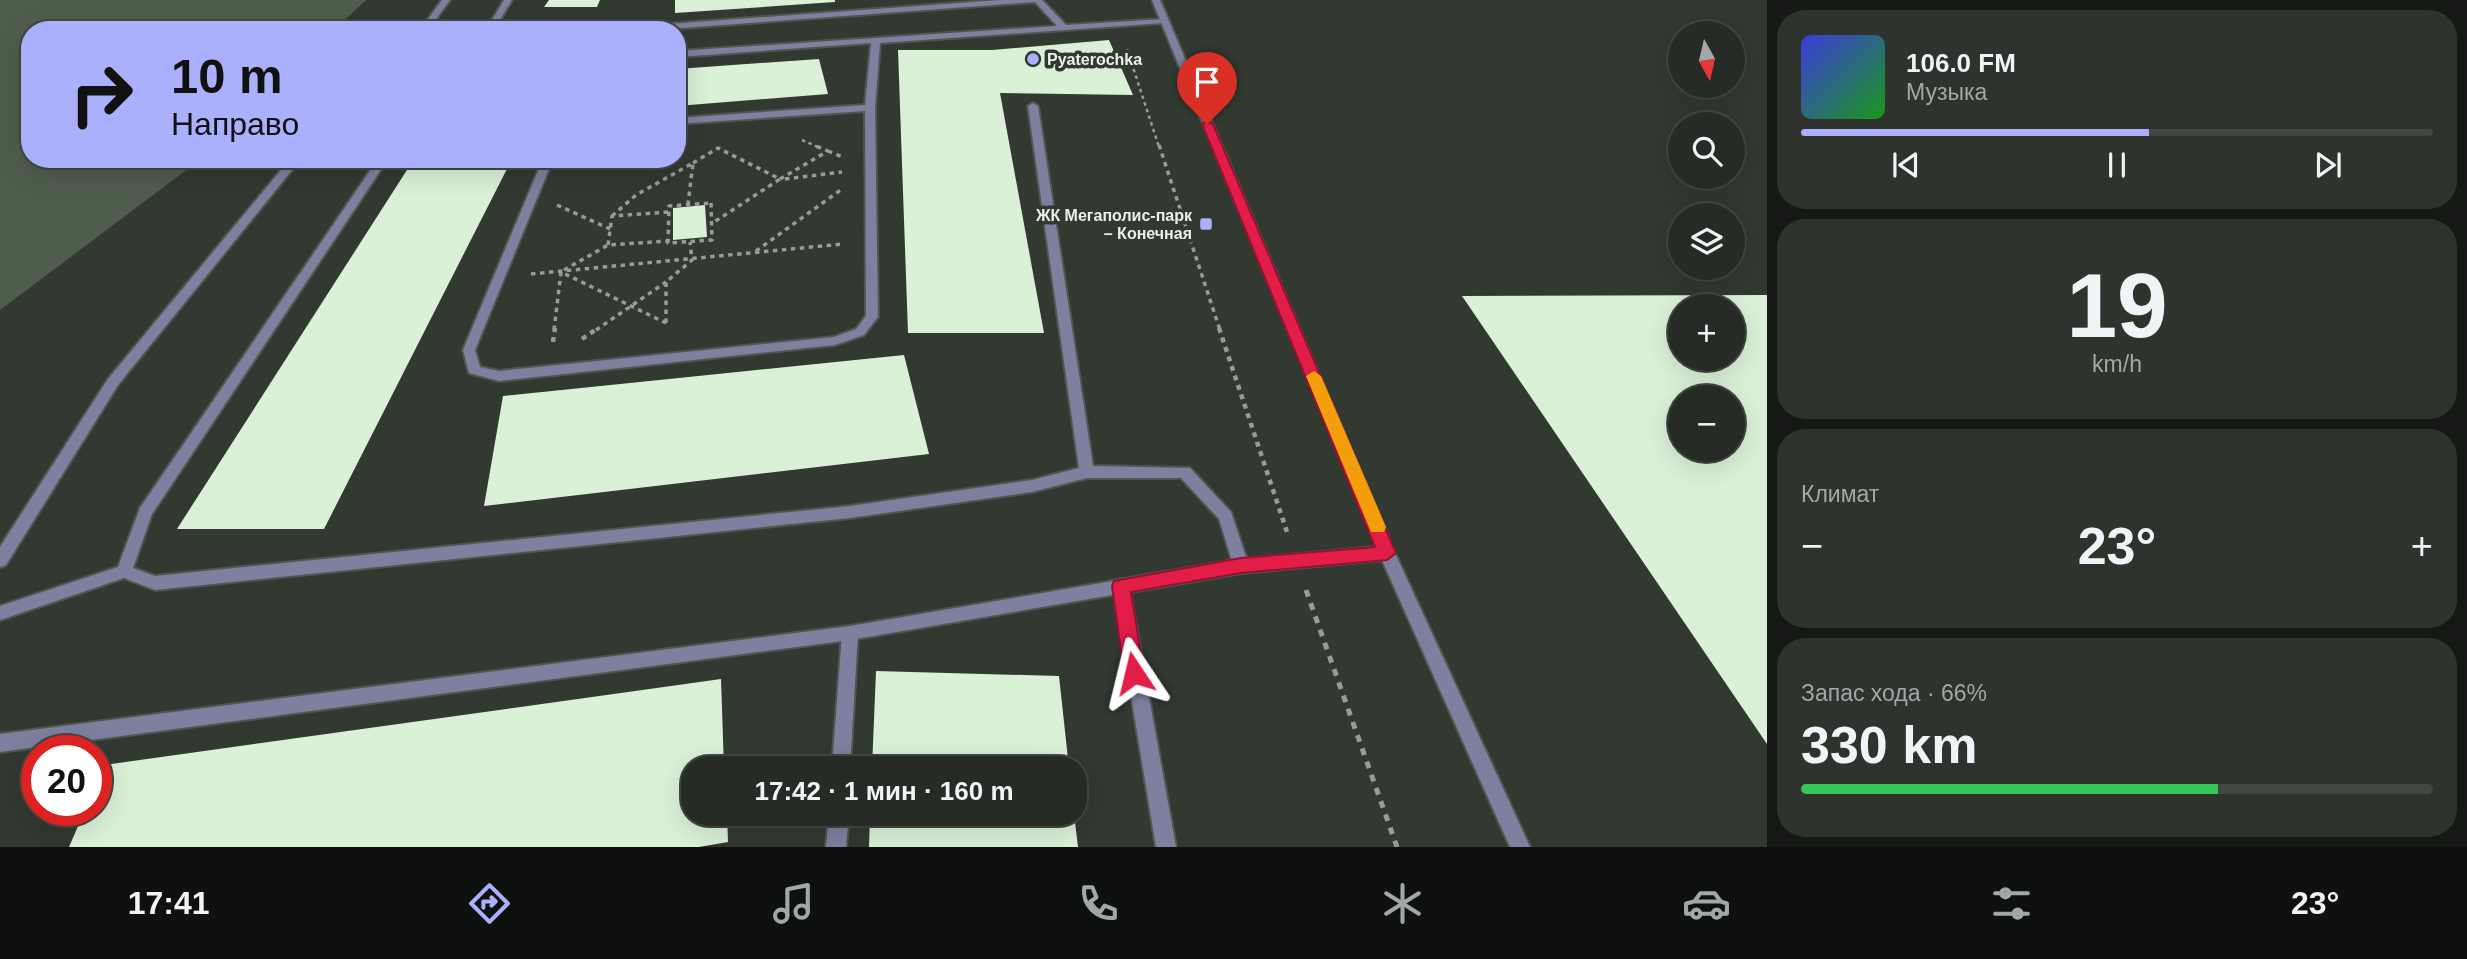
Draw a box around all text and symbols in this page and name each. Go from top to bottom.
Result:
north arrow [1668,21,1745,98]
map controls [1668,21,1745,462]
text: 106.0 FM [1906,48,2016,78]
icon: right [56,49,147,140]
text: 10 m [171,49,283,103]
marker: Pyaterochka [1025,51,1041,67]
place label: Pyaterochka [1047,51,1142,68]
pin [1177,52,1237,124]
icon: arrive [1188,63,1226,101]
text: Музыка [1906,79,1987,105]
text: Направо [171,106,299,142]
button: search [1668,112,1745,189]
icon: previous [1887,146,1925,184]
icon: pause [2098,146,2136,184]
icon: next [2309,146,2347,184]
button: layers [1668,203,1745,280]
place label: ЖК Мегаполис-парк – Конечная [1035,207,1193,242]
marker: ЖК Мегаполис-парк – Конечная [1198,216,1214,232]
text: 19 [2066,255,2168,356]
button: + [1668,294,1745,371]
text: km/h [2092,351,2142,377]
button: − [1668,385,1745,462]
text: Климат [1801,481,1879,507]
text: 23° [2078,517,2156,575]
text: − [1801,525,1823,567]
text: + [2411,525,2433,567]
position arrow [1097,636,1171,710]
text: Запас хода · 66% [1801,680,1987,706]
text: 330 km [1801,716,1977,774]
speed limit sign: 20 [21,735,112,826]
text: 17:42 · 1 мин · 160 m [754,776,1014,806]
icon: directions [465,879,514,928]
icon: music [769,879,818,928]
icon: phone [1074,879,1123,928]
icon: climate [1378,879,1427,928]
icon: car [1682,879,1731,928]
icon: filters [1987,879,2036,928]
text: 17:41 [128,885,210,921]
text: 23° [2291,885,2339,921]

